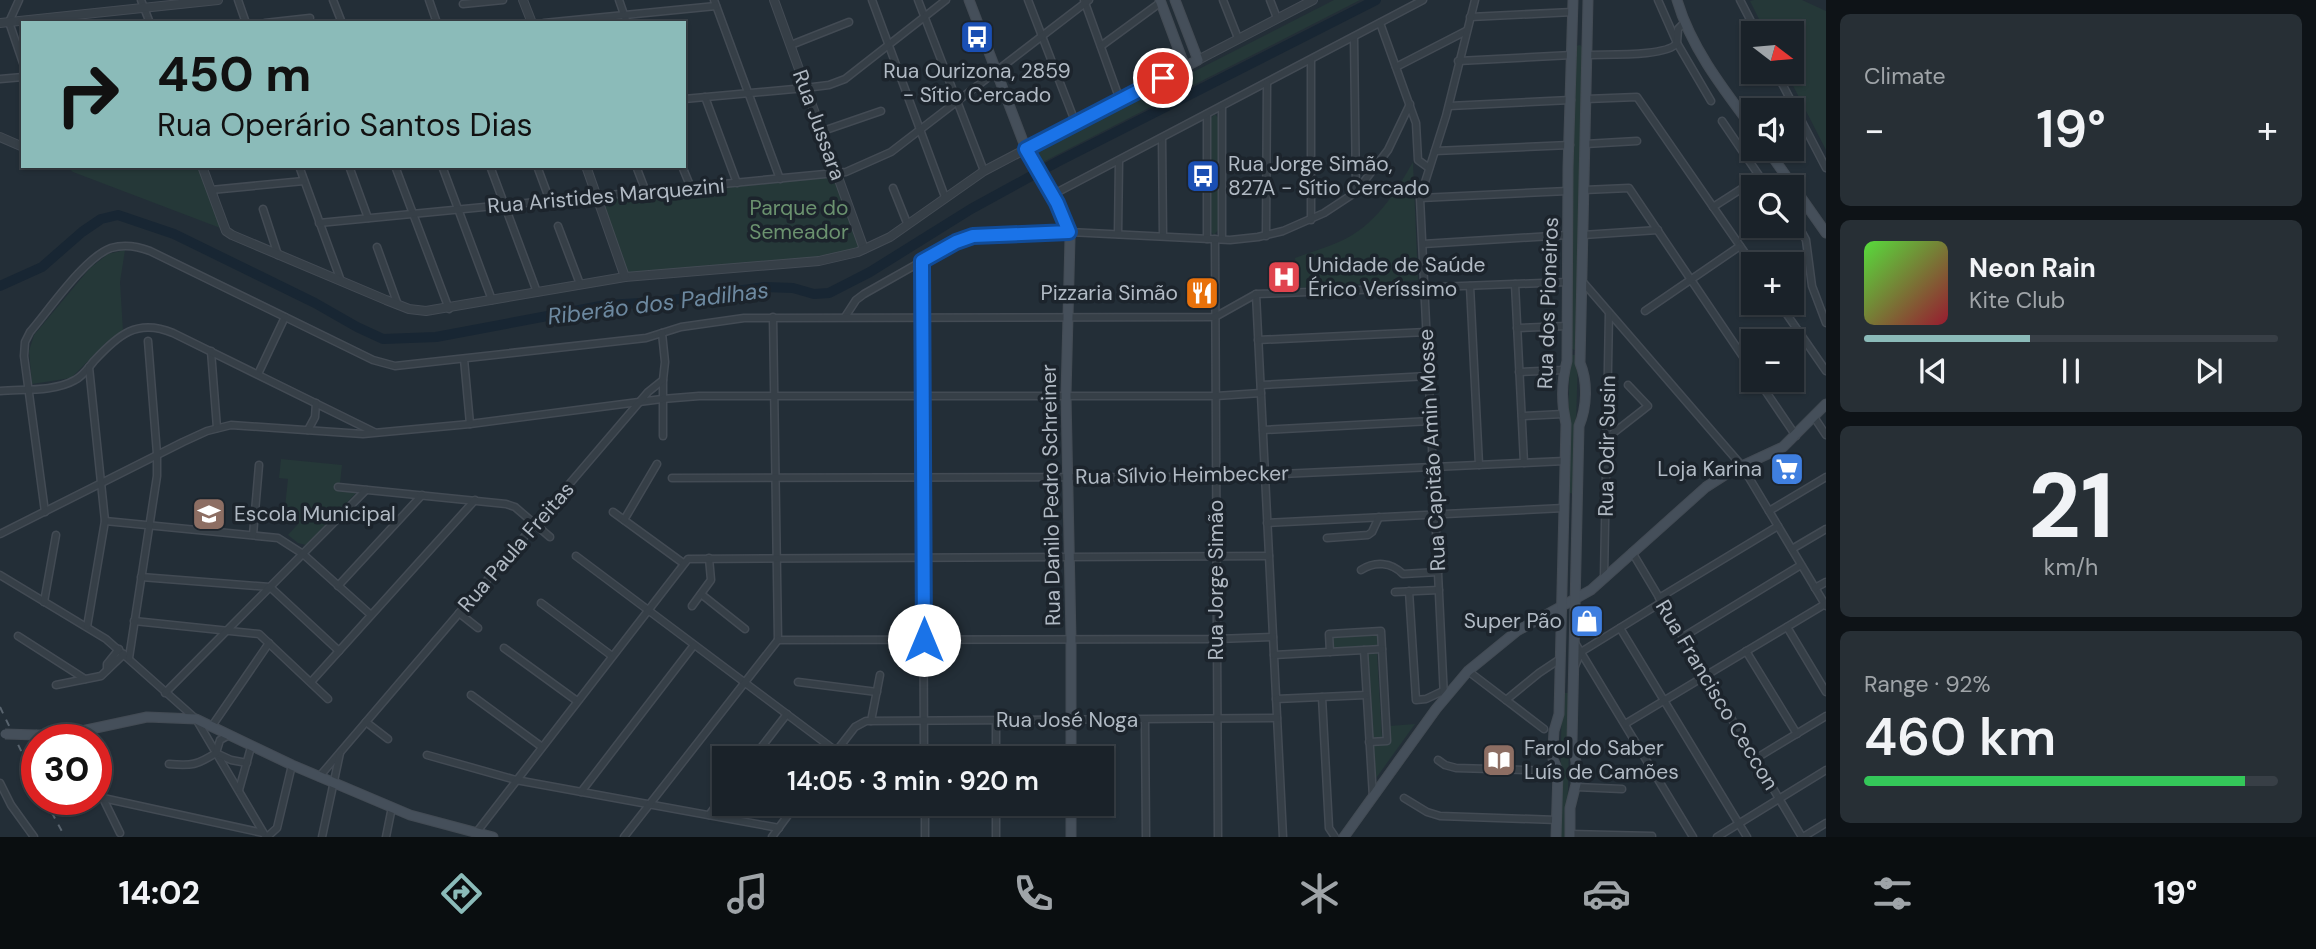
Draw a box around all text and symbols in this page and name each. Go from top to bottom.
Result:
bus stop icon: Rua Ourizona, 2859 - Sítio Cercado [958,18,996,56]
north arrow [1741,21,1804,84]
map controls [1741,21,1804,392]
text: 450 m [157,42,311,106]
pin [1133,48,1193,108]
icon: right [42,49,133,140]
place label: Rua Ourizona, 2859 - Sítio Cercado [883,57,1071,109]
icon: arrive [1144,59,1182,97]
text: Climate [1864,61,1946,91]
street label: Rua Jussara [786,66,852,184]
text: 19° [2036,95,2106,163]
button: sound [1741,98,1804,161]
text: Rua Operário Santos Dias [157,104,533,146]
text: − [1864,105,1885,155]
text: + [2257,105,2278,155]
place label: Rua Jorge Simão, 827A - Sítio Cercado [1228,150,1430,202]
bus stop icon: Rua Jorge Simão, 827A - Sítio Cercado [1184,157,1222,195]
street label: Rua Aristides Marquezini [486,172,726,220]
button: search [1741,175,1804,238]
park label: Parque do Semeador [749,194,849,246]
street label: Rua dos Pioneiros [1531,216,1565,390]
place label: Unidade de Saúde Érico Veríssimo [1308,251,1486,303]
text: Neon Rain [1969,251,2096,285]
button: + [1741,252,1804,315]
hospital icon: Unidade de Saúde Érico Veríssimo [1265,258,1303,296]
restaurant icon: Pizzaria Simão [1183,274,1221,312]
water label: Riberão dos Padilhas [546,275,770,331]
place label: Pizzaria Simão [1040,279,1178,307]
text: Kite Club [1969,285,2065,315]
street label: Rua Capitão Amin Mosse [1412,328,1452,572]
button: − [1741,329,1804,392]
icon: previous [1914,352,1952,390]
icon: pause [2052,352,2090,390]
icon: next [2190,352,2228,390]
street label: Rua Danilo Pedro Schreiner [1035,364,1067,626]
street label: Rua Odir Susin [1592,375,1622,517]
text: 21 [2028,447,2114,565]
supermarket icon: Loja Karina [1768,450,1806,488]
place label: Loja Karina [1657,455,1762,483]
street label: Rua Sílvio Heimbecker [1075,459,1289,491]
street label: Rua Paula Freitas [452,476,580,618]
school or university icon: Escola Municipal [190,495,228,533]
place label: Escola Municipal [234,500,396,528]
street label: Rua Jorge Simão [1202,500,1230,660]
text: km/h [2044,552,2098,582]
street label: Rua Francisco Ceccon [1649,595,1785,795]
shop icon: Super Pão [1568,602,1606,640]
position arrow [887,603,961,677]
place label: Super Pão [1464,607,1562,635]
text: Range · 92% [1864,669,1991,699]
text: 460 km [1864,703,2056,771]
street label: Rua José Noga [996,706,1138,734]
speed limit sign: 30 [21,724,112,815]
place label: Farol do Saber Luís de Camões [1524,734,1679,786]
library icon: Farol do Saber Luís de Camões [1480,741,1518,779]
text: 14:05 · 3 min · 920 m [787,764,1039,798]
icon: directions [437,869,486,918]
icon: music [723,869,772,918]
icon: phone [1009,869,1058,918]
icon: climate [1295,869,1344,918]
icon: car [1582,869,1631,918]
icon: filters [1868,869,1917,918]
text: 14:02 [119,872,200,914]
text: 19° [2154,872,2197,914]

